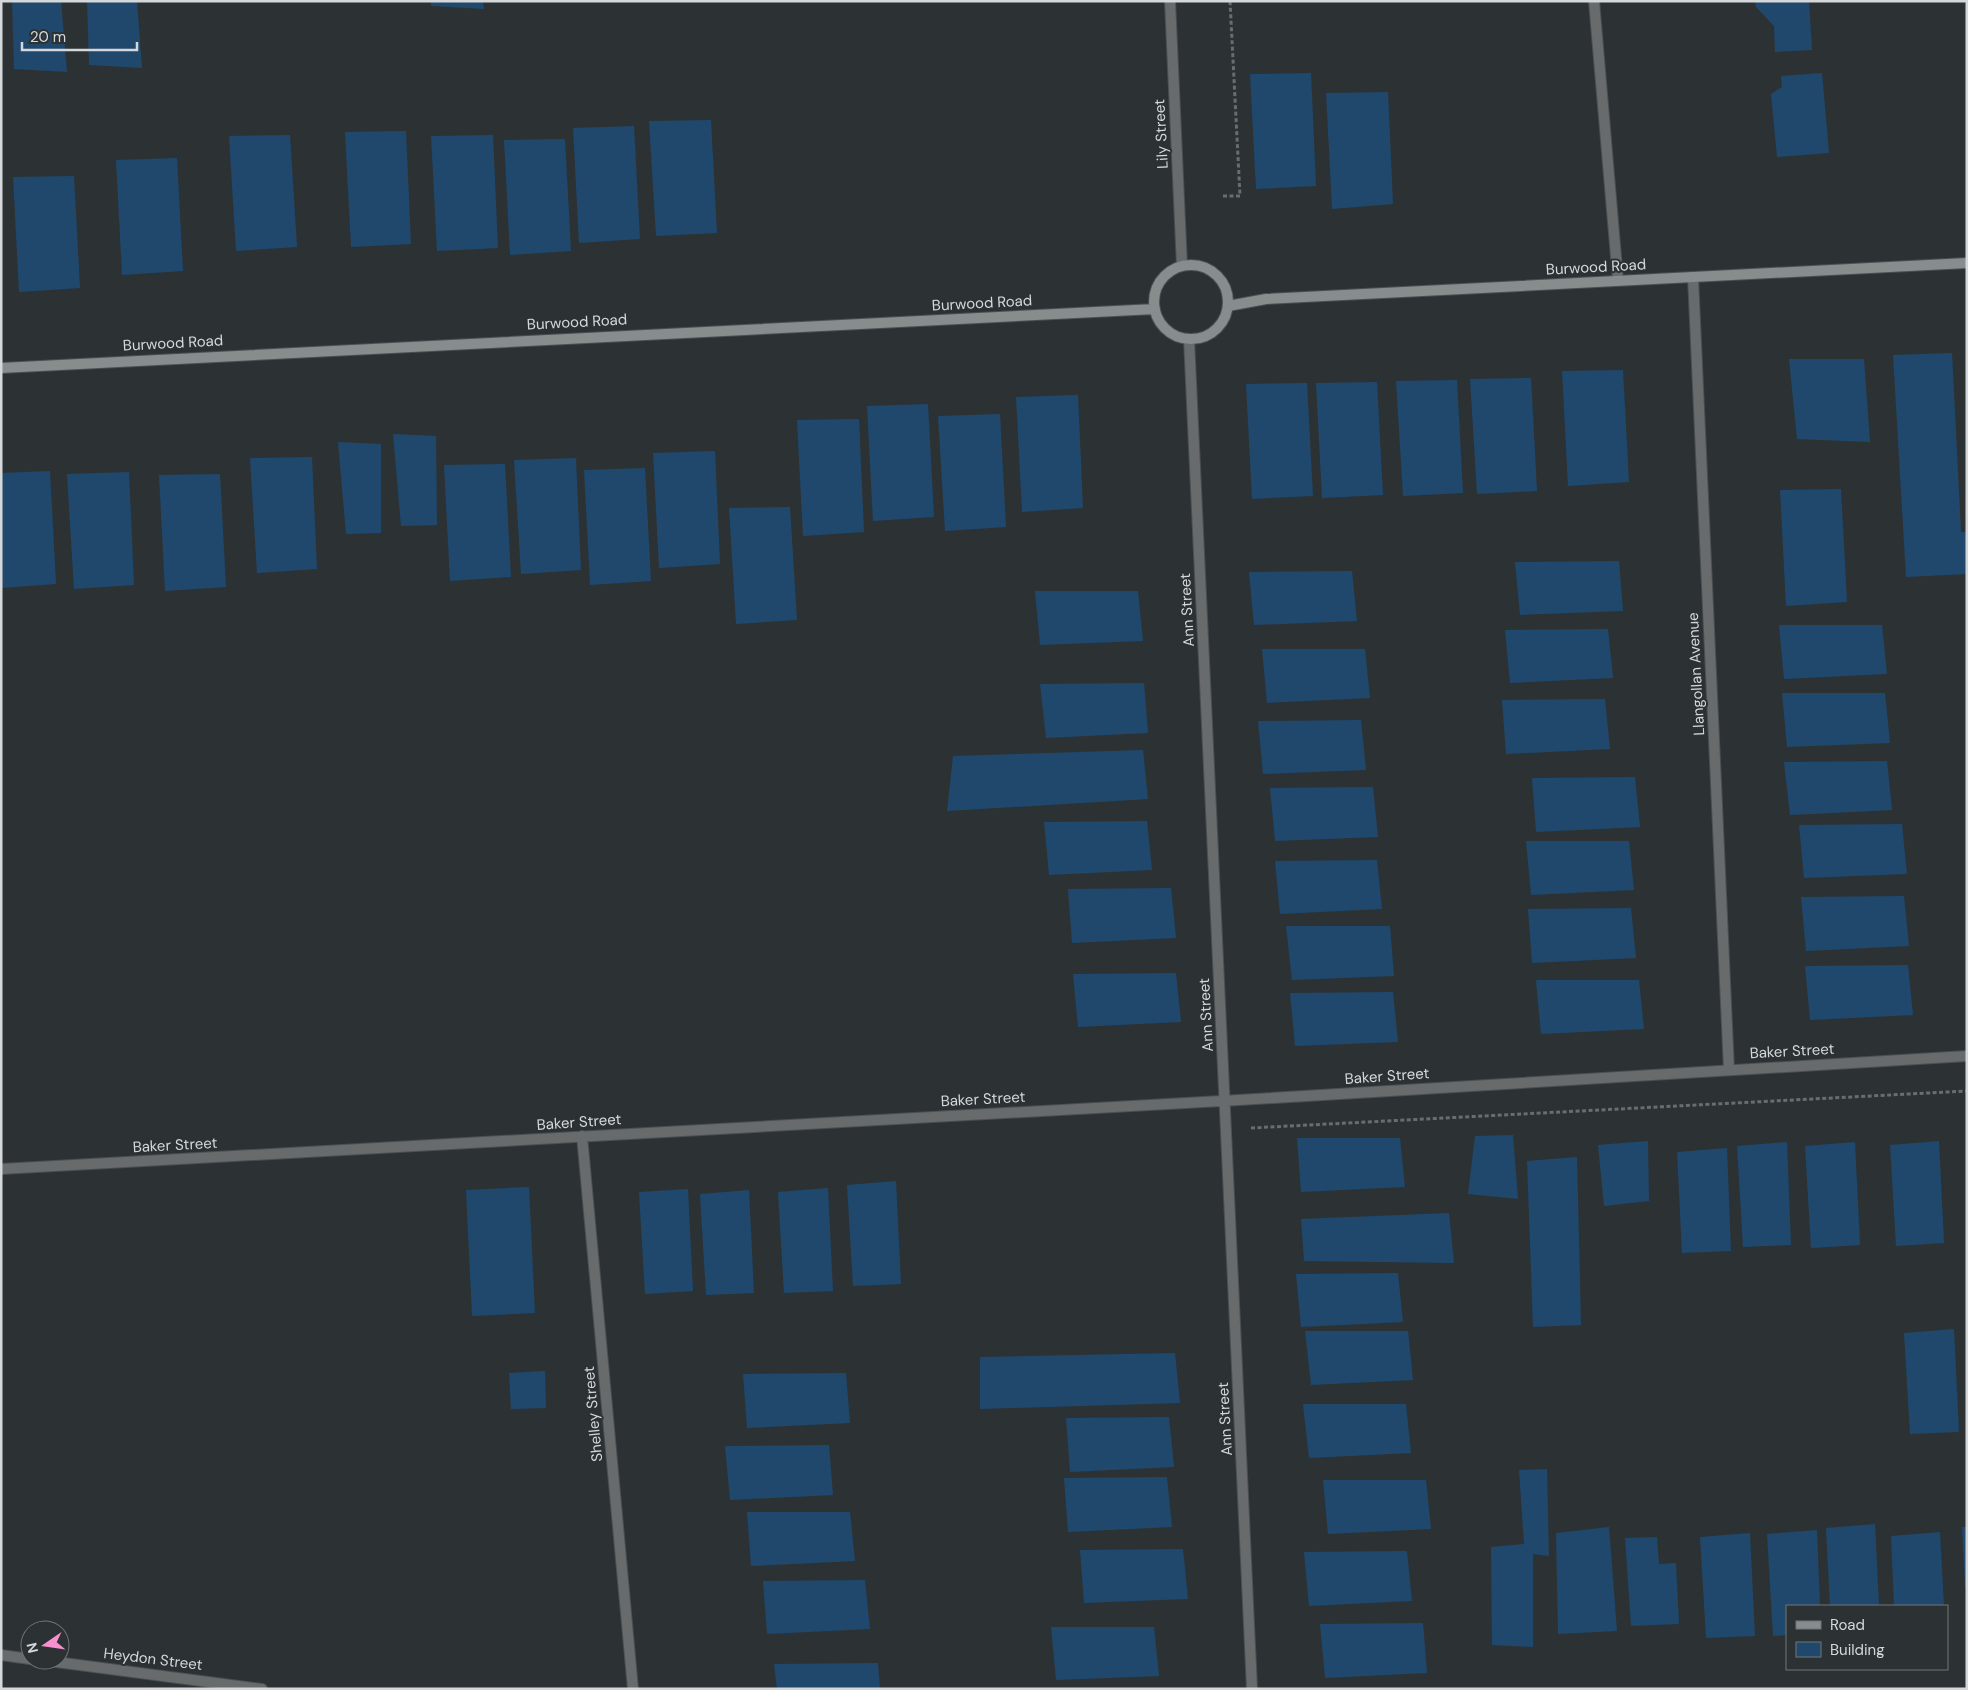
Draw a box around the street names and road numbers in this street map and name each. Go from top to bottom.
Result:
street label: Lily Street [1149,99,1173,169]
street label: Burwood Road [1545,254,1647,280]
street label: Burwood Road [931,290,1033,316]
street label: Burwood Road [526,309,628,335]
street label: Burwood Road [122,330,224,356]
street label: Ann Street [1175,573,1199,647]
street label: Llangollan Avenue [1683,612,1709,736]
street label: Ann Street [1194,978,1218,1052]
street label: Baker Street [1749,1039,1835,1063]
street label: Baker Street [1344,1063,1430,1089]
street label: Baker Street [940,1087,1026,1111]
street label: Baker Street [536,1109,622,1135]
street label: Baker Street [132,1133,218,1157]
street label: Shelley Street [579,1365,607,1462]
street label: Ann Street [1213,1382,1237,1456]
street label: Heydon Street [102,1643,204,1675]

